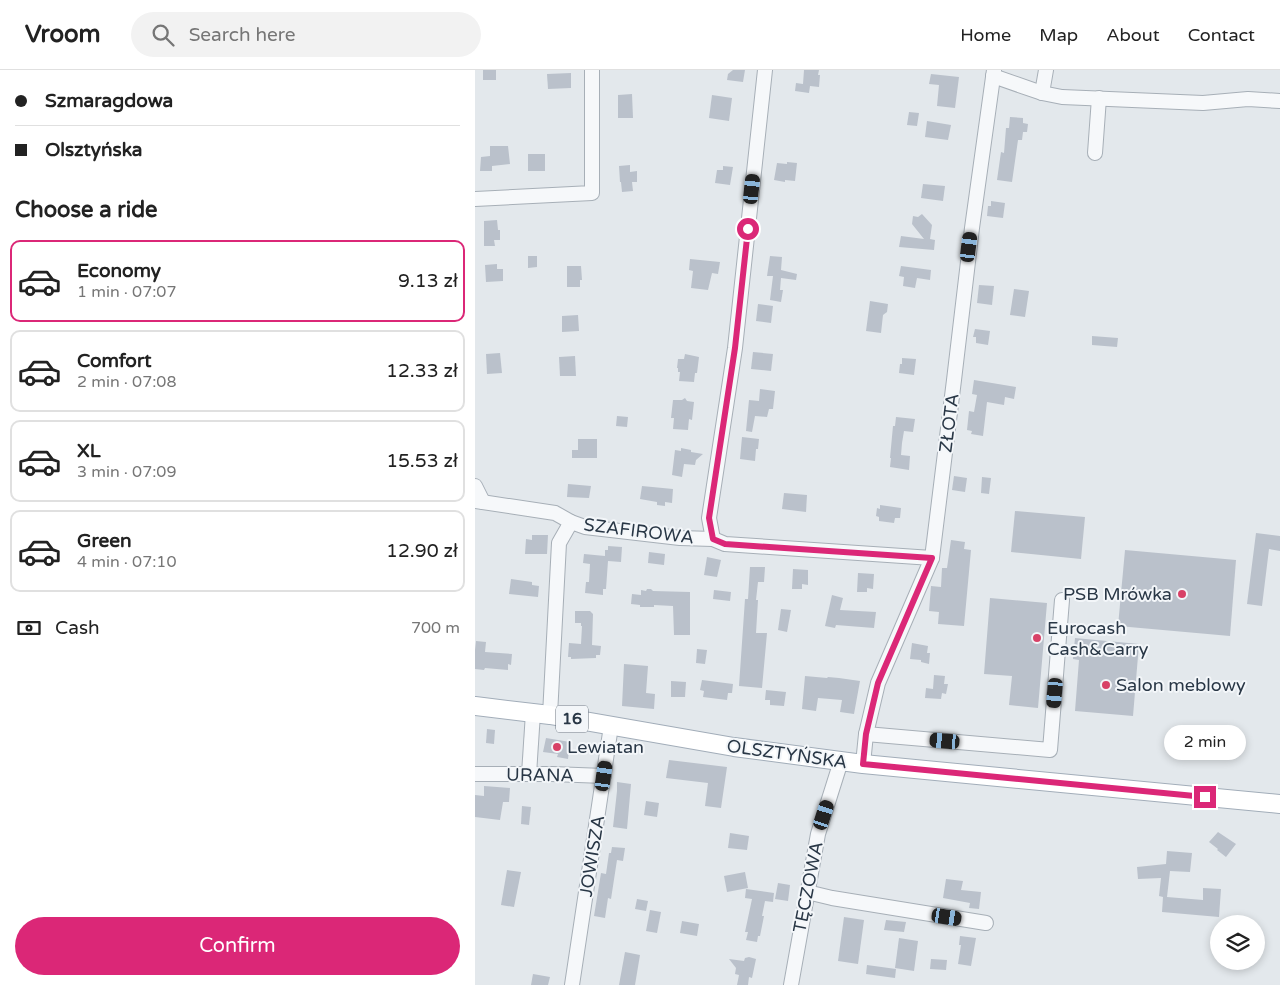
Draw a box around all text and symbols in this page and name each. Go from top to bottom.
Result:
search box [131,12,481,57]
text: Vroom [25,20,101,49]
icon: search [149,21,177,49]
text: Search here [189,24,296,46]
text: Home [960,24,1011,46]
text: Map [1039,24,1078,46]
text: About [1106,24,1160,46]
text: Contact [1188,24,1255,46]
text: Szmaragdowa [45,90,173,112]
text: Olsztyńska [45,139,142,161]
car [742,173,761,205]
text: Choose a ride [15,197,158,223]
route start [737,218,759,240]
car [959,231,978,263]
icon: car [17,259,62,304]
text: Economy [77,260,161,282]
text: 9.13 zł [398,270,458,292]
text: 1 min · 07:07 [77,282,176,302]
icon: car [17,349,62,394]
text: Comfort [77,350,151,372]
text: 12.33 zł [386,360,458,382]
text: 2 min · 07:08 [77,372,176,392]
street label: ZŁOTA [934,392,964,454]
icon: car [17,439,62,484]
text: XL [77,440,101,462]
text: 15.53 zł [386,450,458,472]
text: 3 min · 07:09 [77,462,176,482]
street label: SZAFIROWA [583,513,695,549]
icon: car [17,529,62,574]
text: Green [77,530,131,552]
text: 12.90 zł [386,540,458,562]
text: 4 min · 07:10 [77,552,176,572]
place label: PSB Mrówka [1063,583,1172,605]
marker: PSB Mrówka [1176,588,1188,600]
icon: cash [15,614,43,642]
text: Cash [55,617,100,639]
place label: Eurocash Cash&Carry [1047,617,1149,660]
text: 700 m [411,618,460,638]
marker: Eurocash Cash&Carry [1031,632,1043,644]
place label: Salon meblowy [1116,674,1246,696]
car [1046,677,1063,709]
marker: Salon meblowy [1100,679,1112,691]
road number: 16 [556,706,588,732]
callout: 2 min [1164,724,1246,760]
car [929,732,960,750]
text: 2 min [1184,732,1226,752]
street label: OLSZTYŃSKA [725,735,849,773]
place label: Lewiatan [567,736,644,758]
marker: Lewiatan [551,741,563,753]
car [594,760,613,792]
street label: URANA [506,763,574,787]
route end [1194,786,1216,808]
car [812,798,835,832]
street label: JOWISZA [575,814,609,898]
street label: TĘCZOWA [788,839,828,935]
car [931,907,962,927]
map controls [1210,915,1265,970]
button: layers [1210,915,1265,970]
button: Confirm [15,917,460,975]

